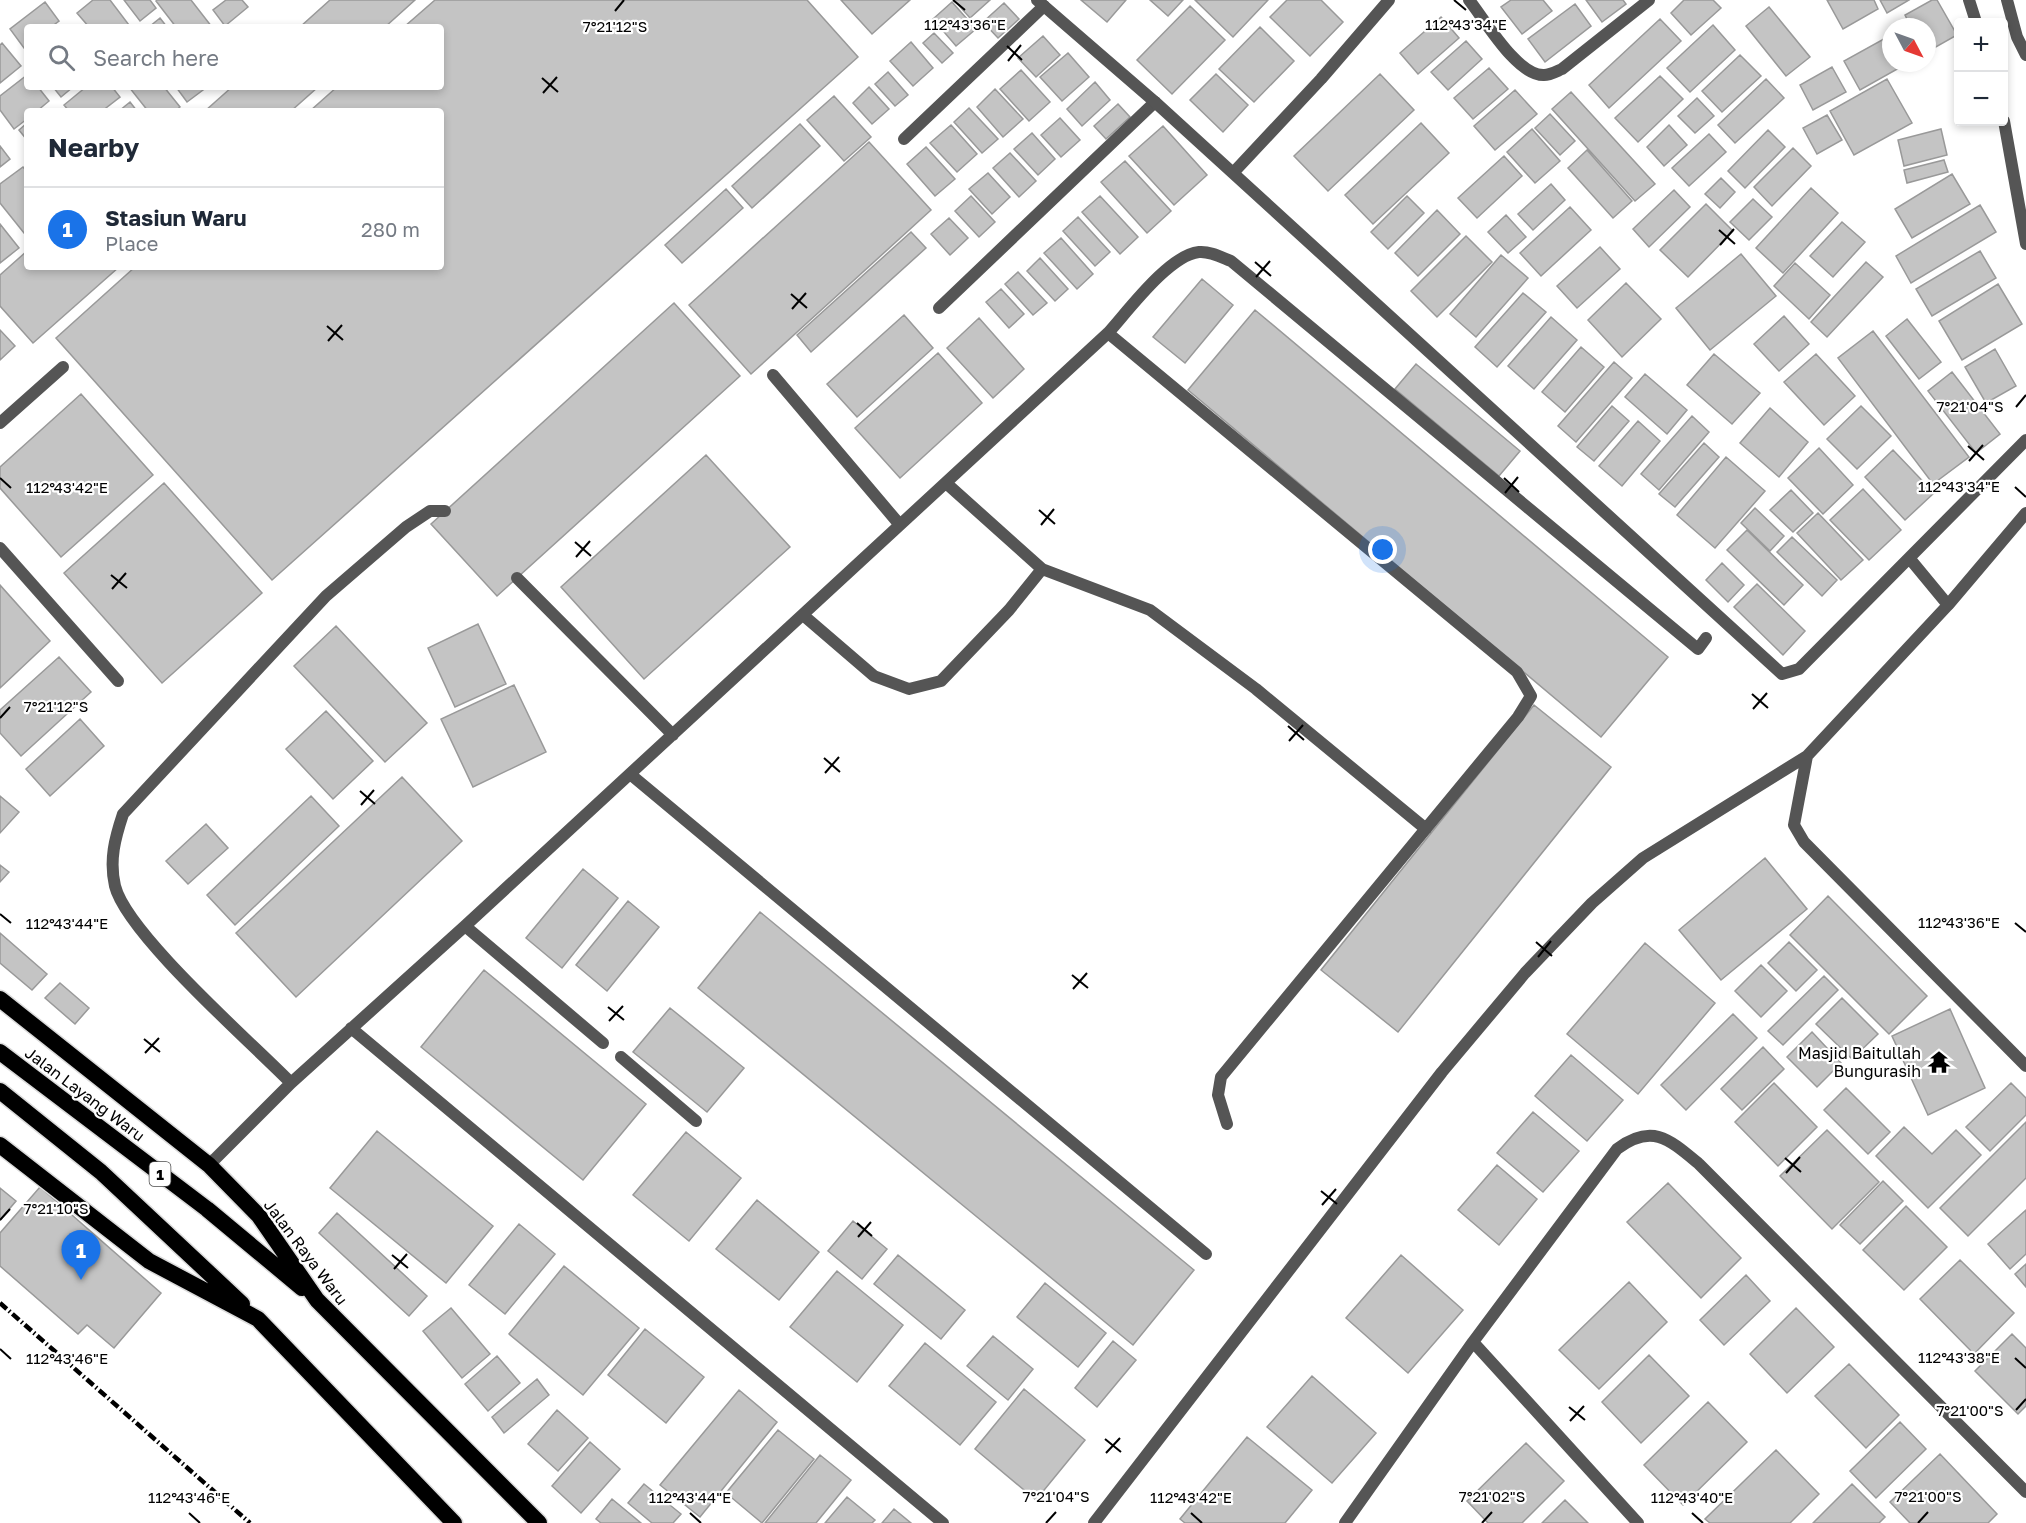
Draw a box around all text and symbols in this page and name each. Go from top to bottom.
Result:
text: 112°43'36"E [924,15,1006,33]
text: 112°43'34"E [1425,15,1507,33]
text: 7°21'12"S [583,17,647,35]
north arrow [1882,18,1936,72]
map controls [1954,18,2008,126]
button: + [1954,18,2008,72]
search box [24,24,444,90]
icon: search [45,41,78,74]
text: Search here [93,44,219,71]
button: − [1954,72,2008,126]
text: Nearby [48,132,139,163]
text: Stasiun Waru [105,204,247,231]
text: 1 [62,217,73,241]
text: 280 m [361,217,420,241]
text: Place [105,231,158,255]
text: 7°21'04"S [1937,397,2003,415]
text: 112°43'34"E [1918,477,2000,495]
text: 112°43'42"E [26,478,108,496]
your location [1368,535,1397,564]
text: 7°21'12"S [24,697,88,715]
text: 112°43'36"E [1918,913,2000,931]
text: 112°43'44"E [26,914,108,932]
street label: Jalan Layang Waru [21,1042,149,1146]
place label: Masjid Baitullah Bungurasih [1798,1043,1921,1081]
temple icon: Masjid Baitullah Bungurasih [1926,1049,1952,1075]
road number: 1 [150,1162,170,1186]
street label: Jalan Raya Waru [260,1195,352,1309]
text: 7°21'10"S [23,1199,89,1217]
pin: 1 [62,1230,100,1280]
text: 112°43'38"E [1918,1348,2000,1366]
text: 112°43'46"E [26,1349,108,1367]
text: 7°21'00"S [1936,1401,2004,1419]
text: 7°21'04"S [1023,1487,1089,1505]
text: 7°21'02"S [1459,1487,1525,1505]
text: 7°21'00"S [1894,1487,1962,1505]
text: 112°43'46"E [148,1488,230,1506]
text: 112°43'44"E [649,1488,731,1506]
text: 112°43'42"E [1150,1488,1232,1506]
text: 112°43'40"E [1651,1488,1733,1506]

